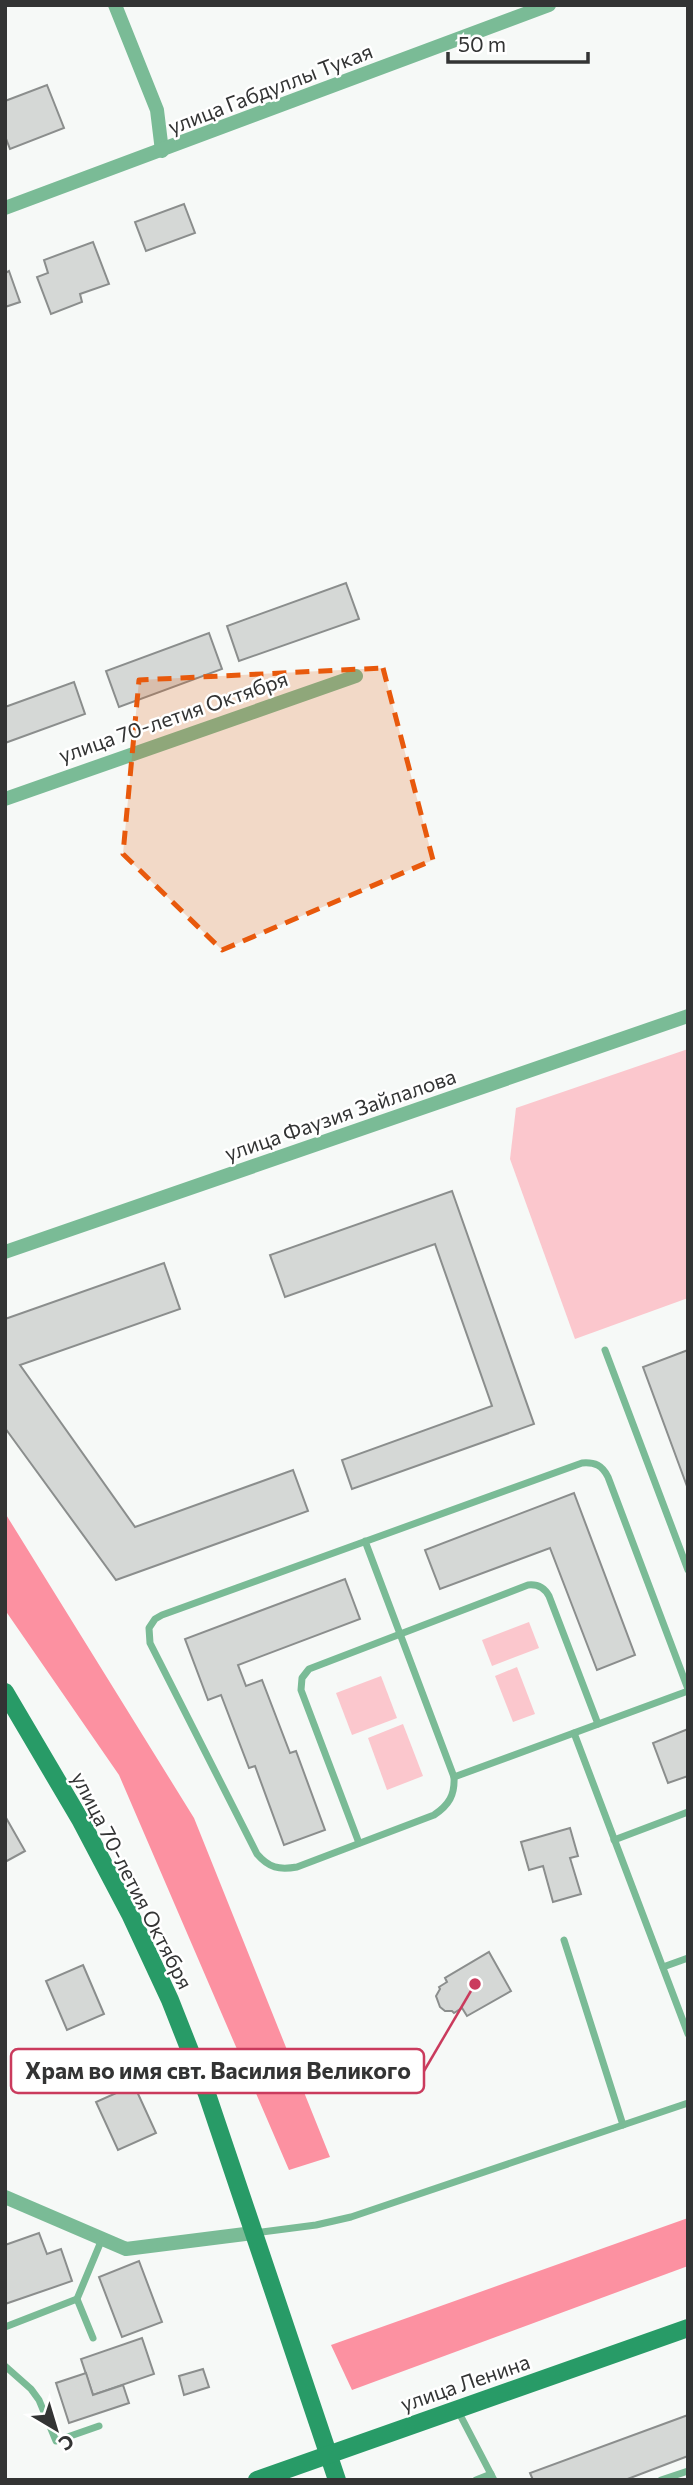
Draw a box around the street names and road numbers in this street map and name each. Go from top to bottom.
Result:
street label: улица Габдуллы Тукая [164,37,376,139]
street label: улица 70-летия Октября [55,665,291,767]
street label: улица Фаузия Зайлалова [221,1063,459,1165]
street label: улица 70-летия Октября [67,1767,199,1993]
street label: улица Ленина [397,2348,533,2416]

